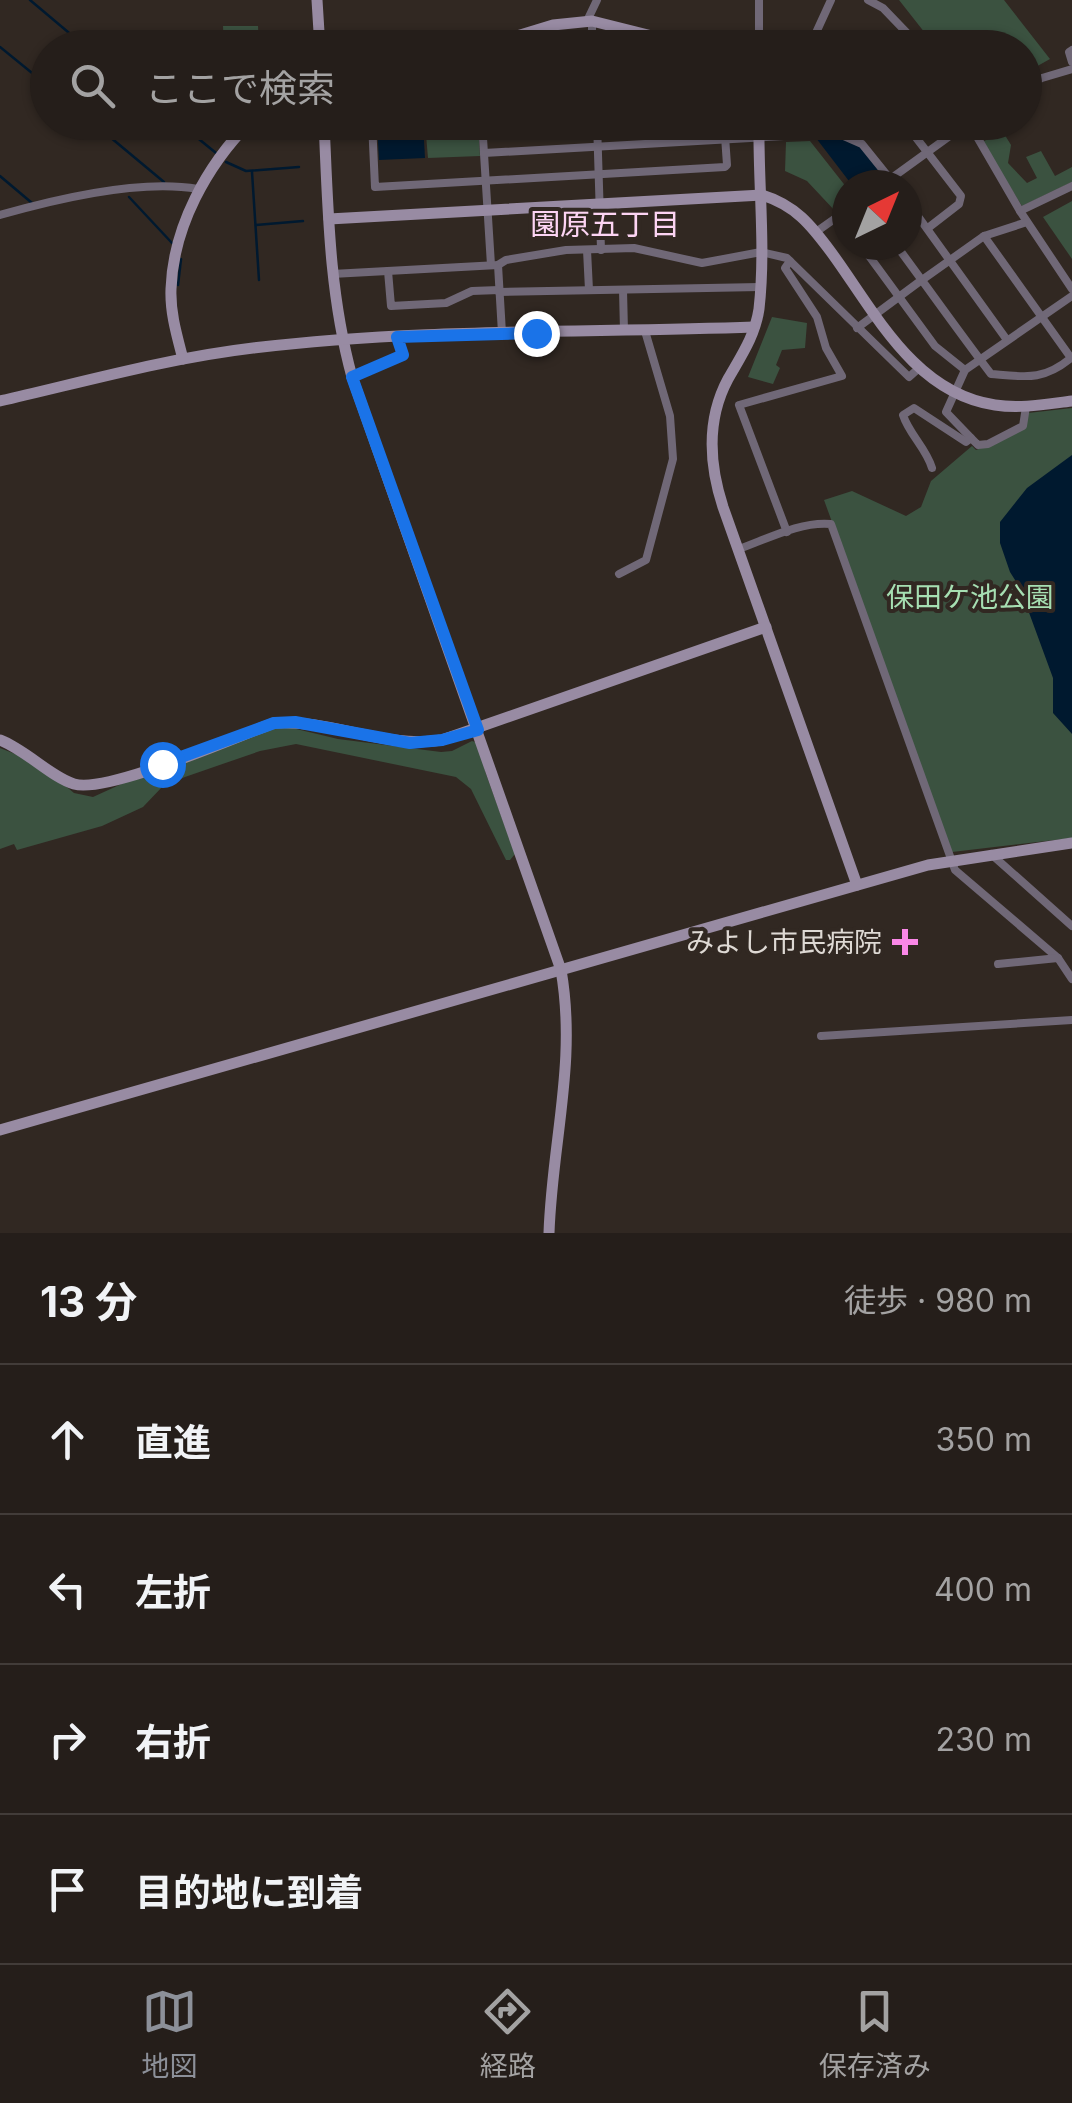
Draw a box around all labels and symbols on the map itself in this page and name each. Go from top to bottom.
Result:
north arrow [832,170,922,260]
district label: 園原五丁目 [530,206,680,242]
route end [514,311,560,357]
park label: 保田ケ池公園 [886,580,1054,614]
route start [140,742,186,788]
place label: みよし市民病院 [686,925,882,959]
marker: みよし市民病院 [892,929,918,955]

